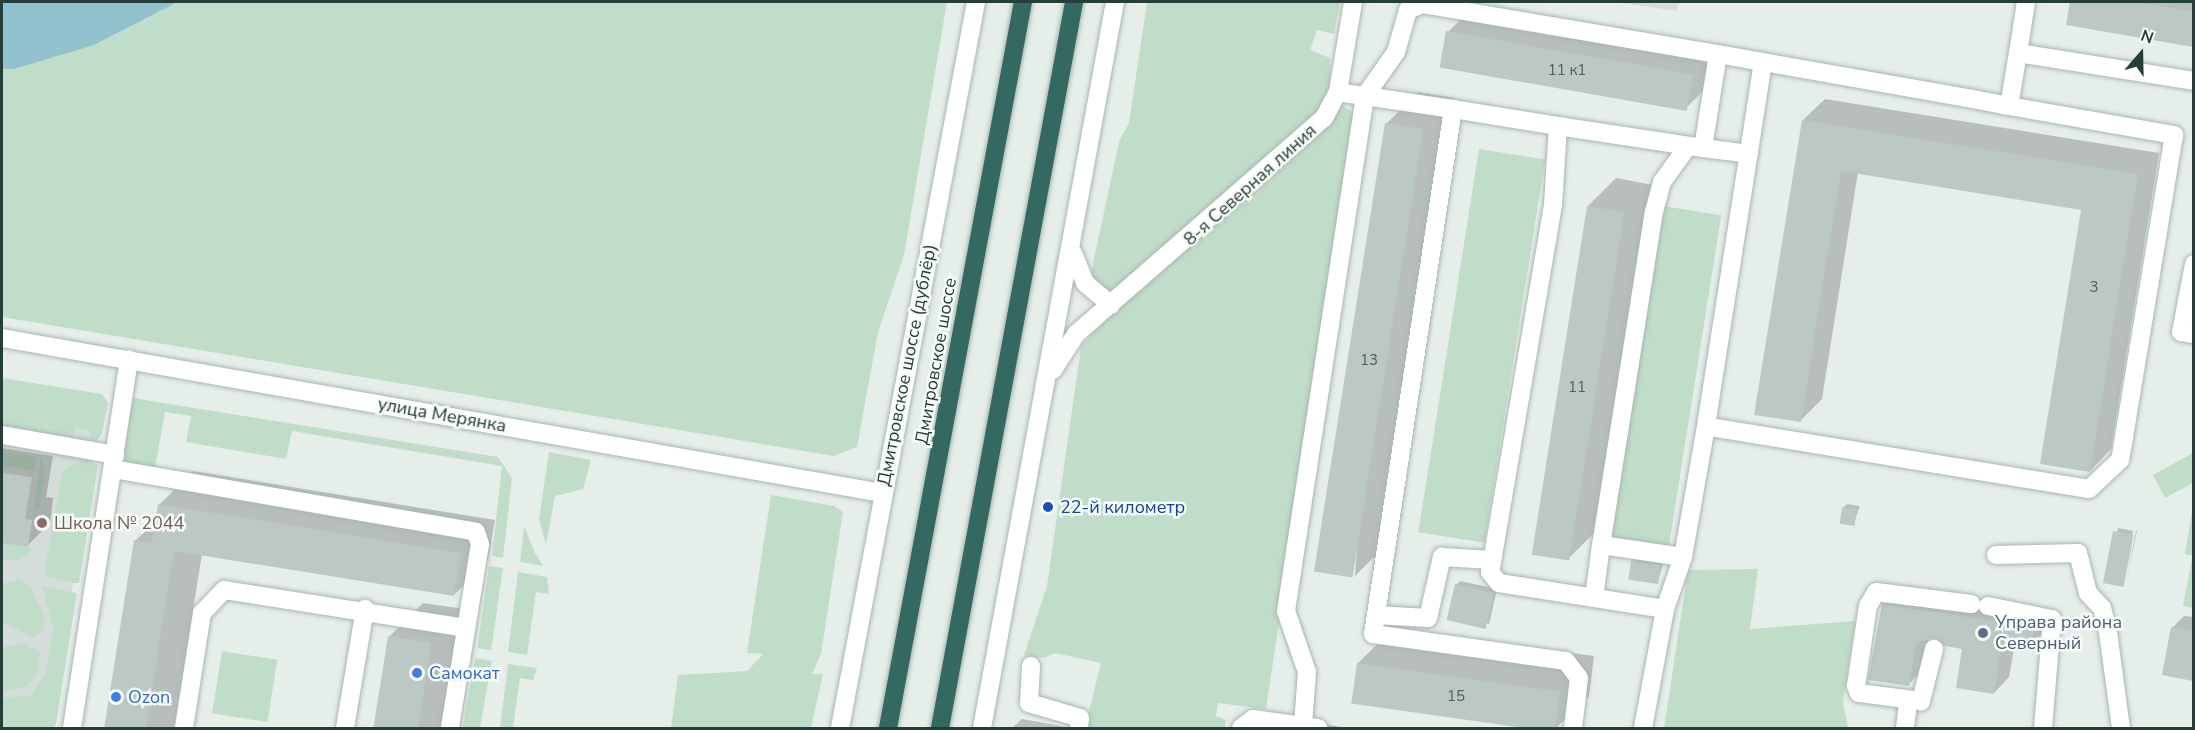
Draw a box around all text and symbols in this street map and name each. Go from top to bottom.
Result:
north arrow [2111,24,2171,84]
text: N [2138,25,2157,49]
house number: 11 к1 [1548,62,1586,80]
street label: 8-я Северная линия [1179,120,1321,250]
street label: Дмитровское шоссе (дублёр) [873,242,941,488]
street label: Дмитровское шоссе [911,276,961,446]
house number: 3 [2090,279,2098,297]
house number: 13 [1360,352,1378,370]
house number: 11 [1568,379,1586,397]
street label: улица Мерянка [376,393,508,437]
place label: 22-й километр [1060,496,1185,518]
marker: 22-й километр [1041,500,1055,514]
place label: Школа № 2044 [54,512,184,534]
marker: Школа № 2044 [35,516,49,530]
place label: Управа района Северный [1995,612,2122,654]
marker: Управа района Северный [1976,626,1990,640]
place label: Самокат [429,662,500,684]
marker: Самокат [410,666,424,680]
place label: Ozon [128,686,170,708]
house number: 15 [1447,688,1465,706]
marker: Ozon [109,690,123,704]

